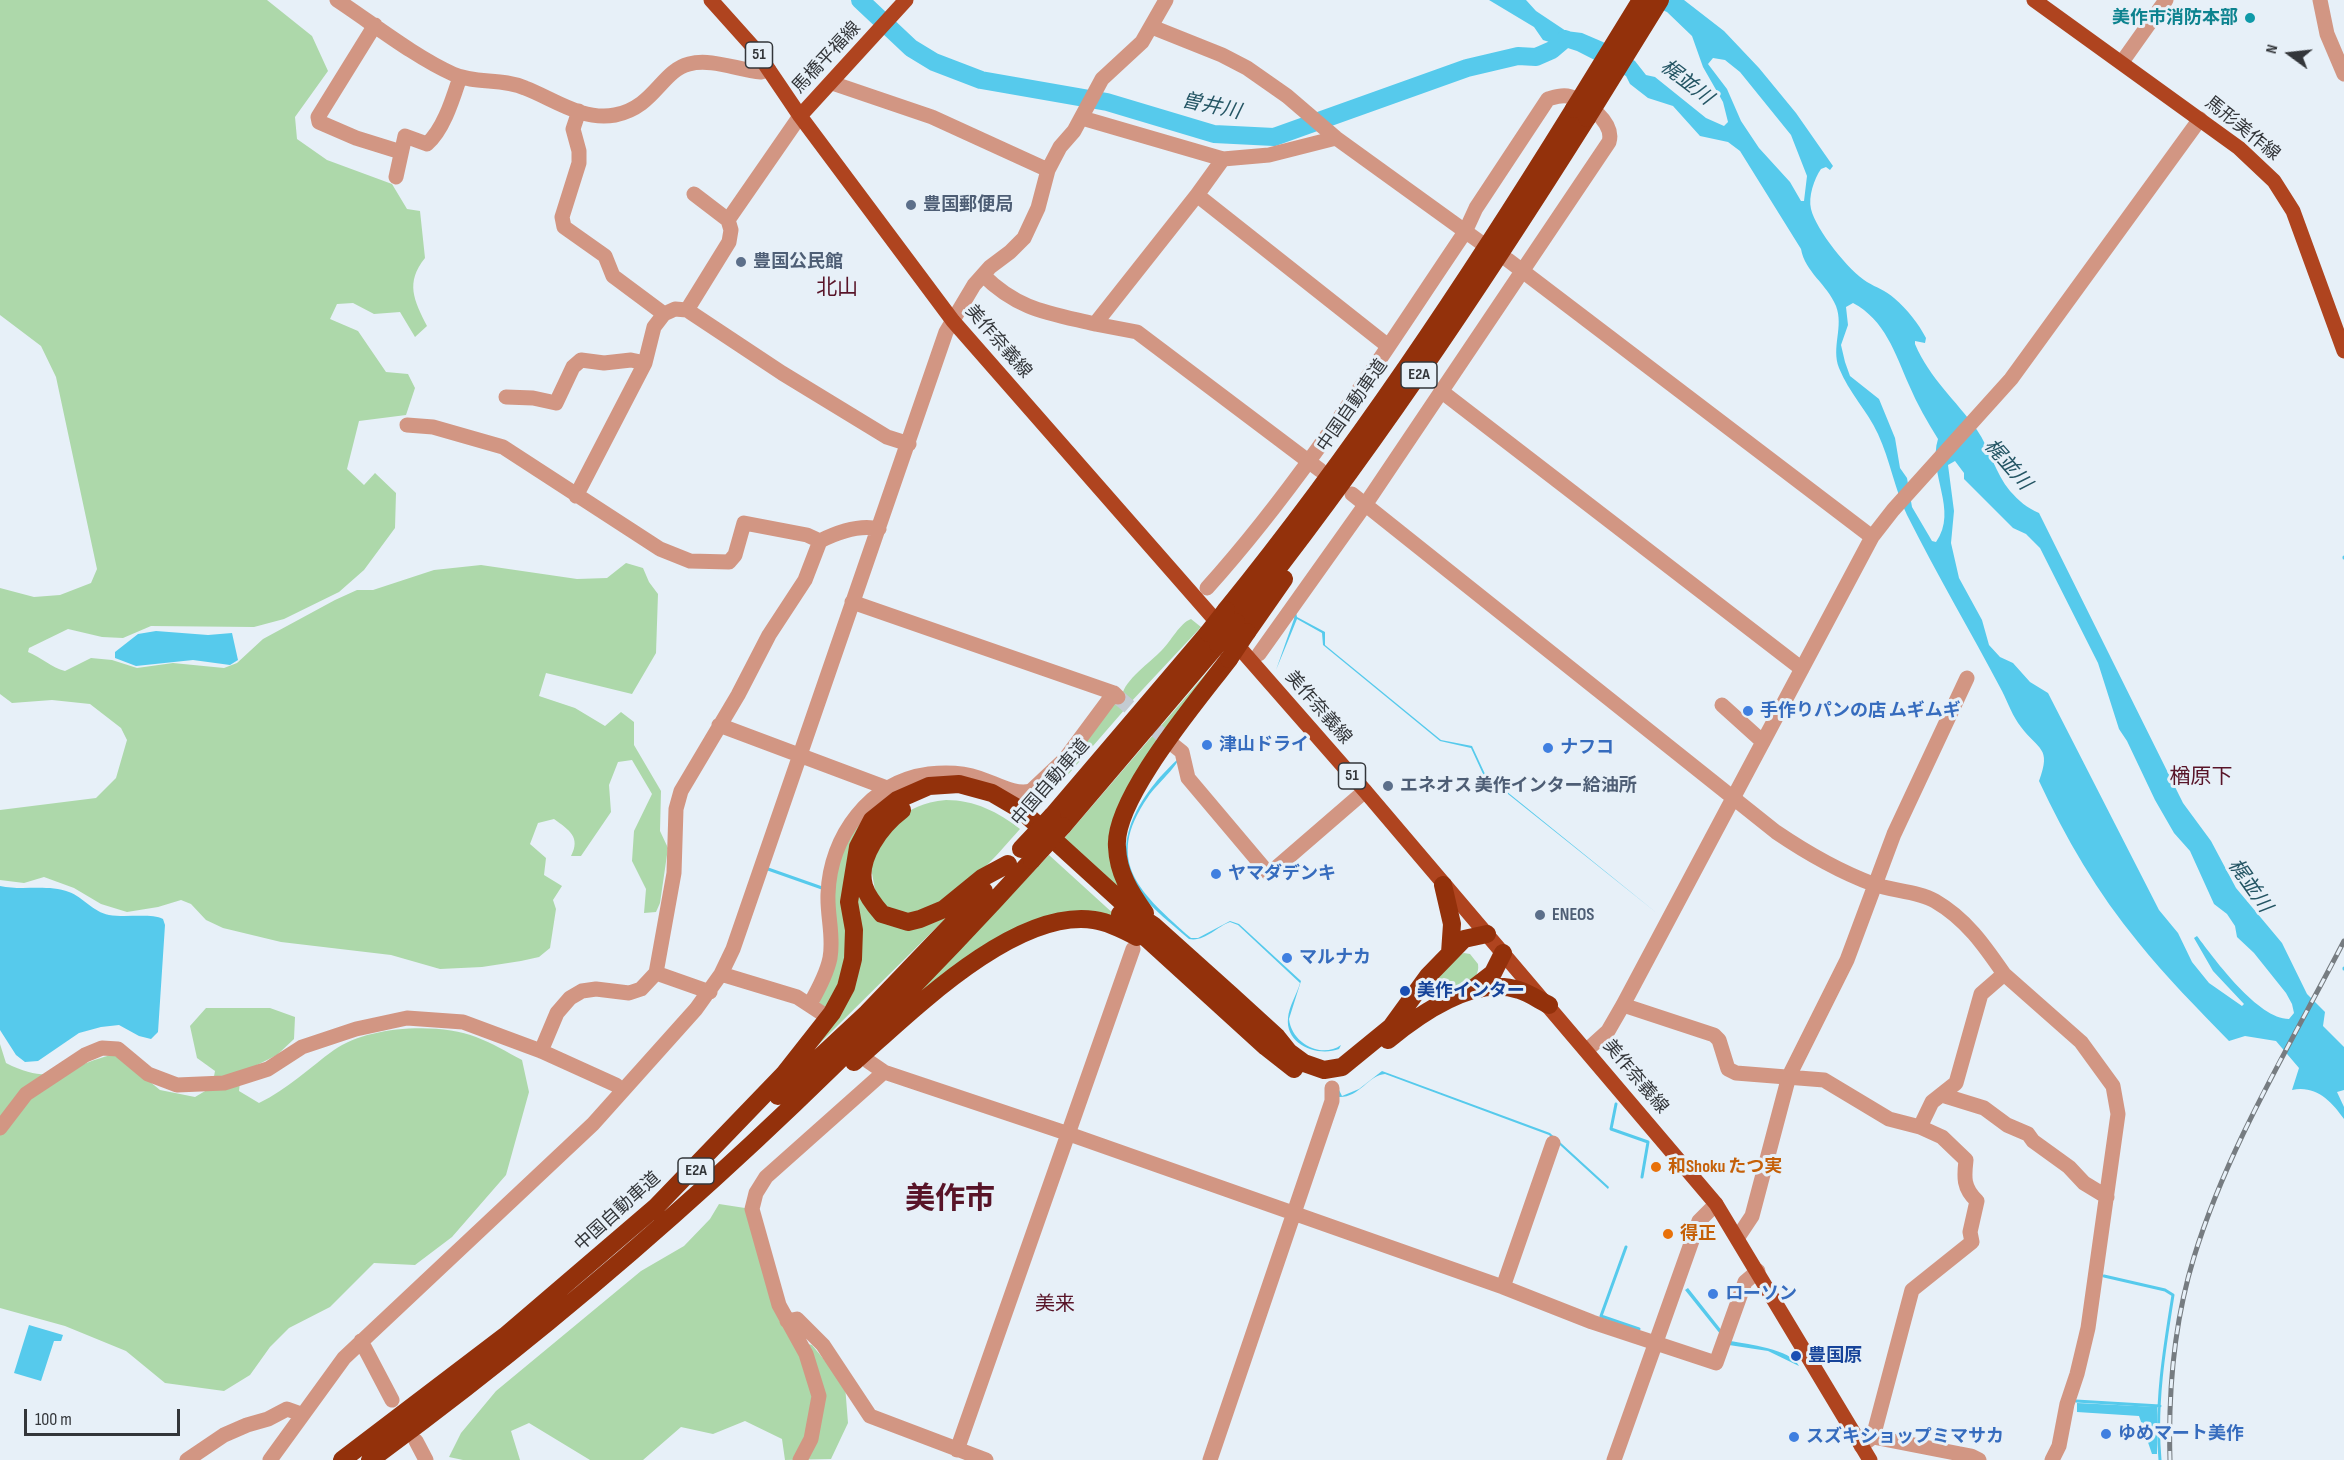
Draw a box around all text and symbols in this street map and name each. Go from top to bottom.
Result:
place label: 美作市消防本部 [2112,7,2238,29]
marker: 美作市消防本部 [2243,11,2257,25]
street label: 馬橋平福線 [788,18,866,98]
north arrow [2260,24,2320,84]
road number: 51 [746,42,772,68]
text: N [2262,43,2282,56]
water label: 梶並川 [1655,55,1717,111]
water label: 曽井川 [1179,89,1243,125]
street label: 馬形美作線 [2200,92,2284,166]
place label: 豊国郵便局 [923,194,1013,216]
marker: 豊国郵便局 [904,198,918,212]
place label: 豊国公民館 [753,251,843,273]
marker: 豊国公民館 [734,255,748,269]
district label: 北山 [816,276,858,302]
street label: 美作奈義線 [960,301,1036,383]
street label: 中国自動車道 [1313,356,1393,456]
road number: E2A [1401,362,1437,388]
water label: 梶並川 [1978,434,2036,496]
street label: 美作奈義線 [1280,667,1356,749]
place label: 手作りパンの店 ムギムギ [1760,700,1961,722]
marker: 手作りパンの店 ムギムギ [1741,704,1755,718]
place label: 津山ドライ [1219,734,1309,756]
street label: 中国自動車道 [1007,735,1095,831]
place label: ナフコ [1560,737,1614,759]
marker: 津山ドライ [1200,738,1214,752]
marker: ナフコ [1541,741,1555,755]
road number: 51 [1338,763,1366,789]
district label: 楢原下 [2170,765,2232,791]
place label: エネオス 美作インター給油所 [1400,775,1637,797]
marker: エネオス 美作インター給油所 [1381,779,1395,793]
water label: 梶並川 [2222,855,2276,917]
place label: ヤマダデンキ [1228,863,1336,885]
marker: ヤマダデンキ [1209,867,1223,881]
place label: ENEOS [1552,904,1594,926]
marker: ENEOS [1533,908,1547,922]
place label: マルナカ [1299,947,1371,969]
marker: マルナカ [1280,951,1294,965]
place label: 美作インター [1417,980,1525,1002]
marker: 美作インター [1398,984,1412,998]
street label: 美作奈義線 [1598,1036,1672,1118]
place label: 和Shoku たつ実 [1668,1156,1782,1178]
road number: E2A [678,1158,714,1184]
marker: 和Shoku たつ実 [1649,1160,1663,1174]
street label: 中国自動車道 [571,1168,665,1256]
district label: 美作市 [905,1182,995,1218]
place label: 得正 [1680,1223,1716,1245]
marker: 得正 [1661,1227,1675,1241]
place label: ローソン [1725,1283,1797,1305]
marker: ローソン [1706,1287,1720,1301]
district label: 美来 [1035,1293,1075,1317]
place label: 豊国原 [1808,1345,1862,1367]
marker: 豊国原 [1789,1349,1803,1363]
scale bar [27,1397,183,1435]
text: 100 m [35,1409,72,1430]
place label: ゆめマート美作 [2118,1423,2244,1445]
place label: スズキショップミマサカ [1806,1426,2004,1448]
marker: ゆめマート美作 [2099,1427,2113,1441]
marker: スズキショップミマサカ [1787,1430,1801,1444]

